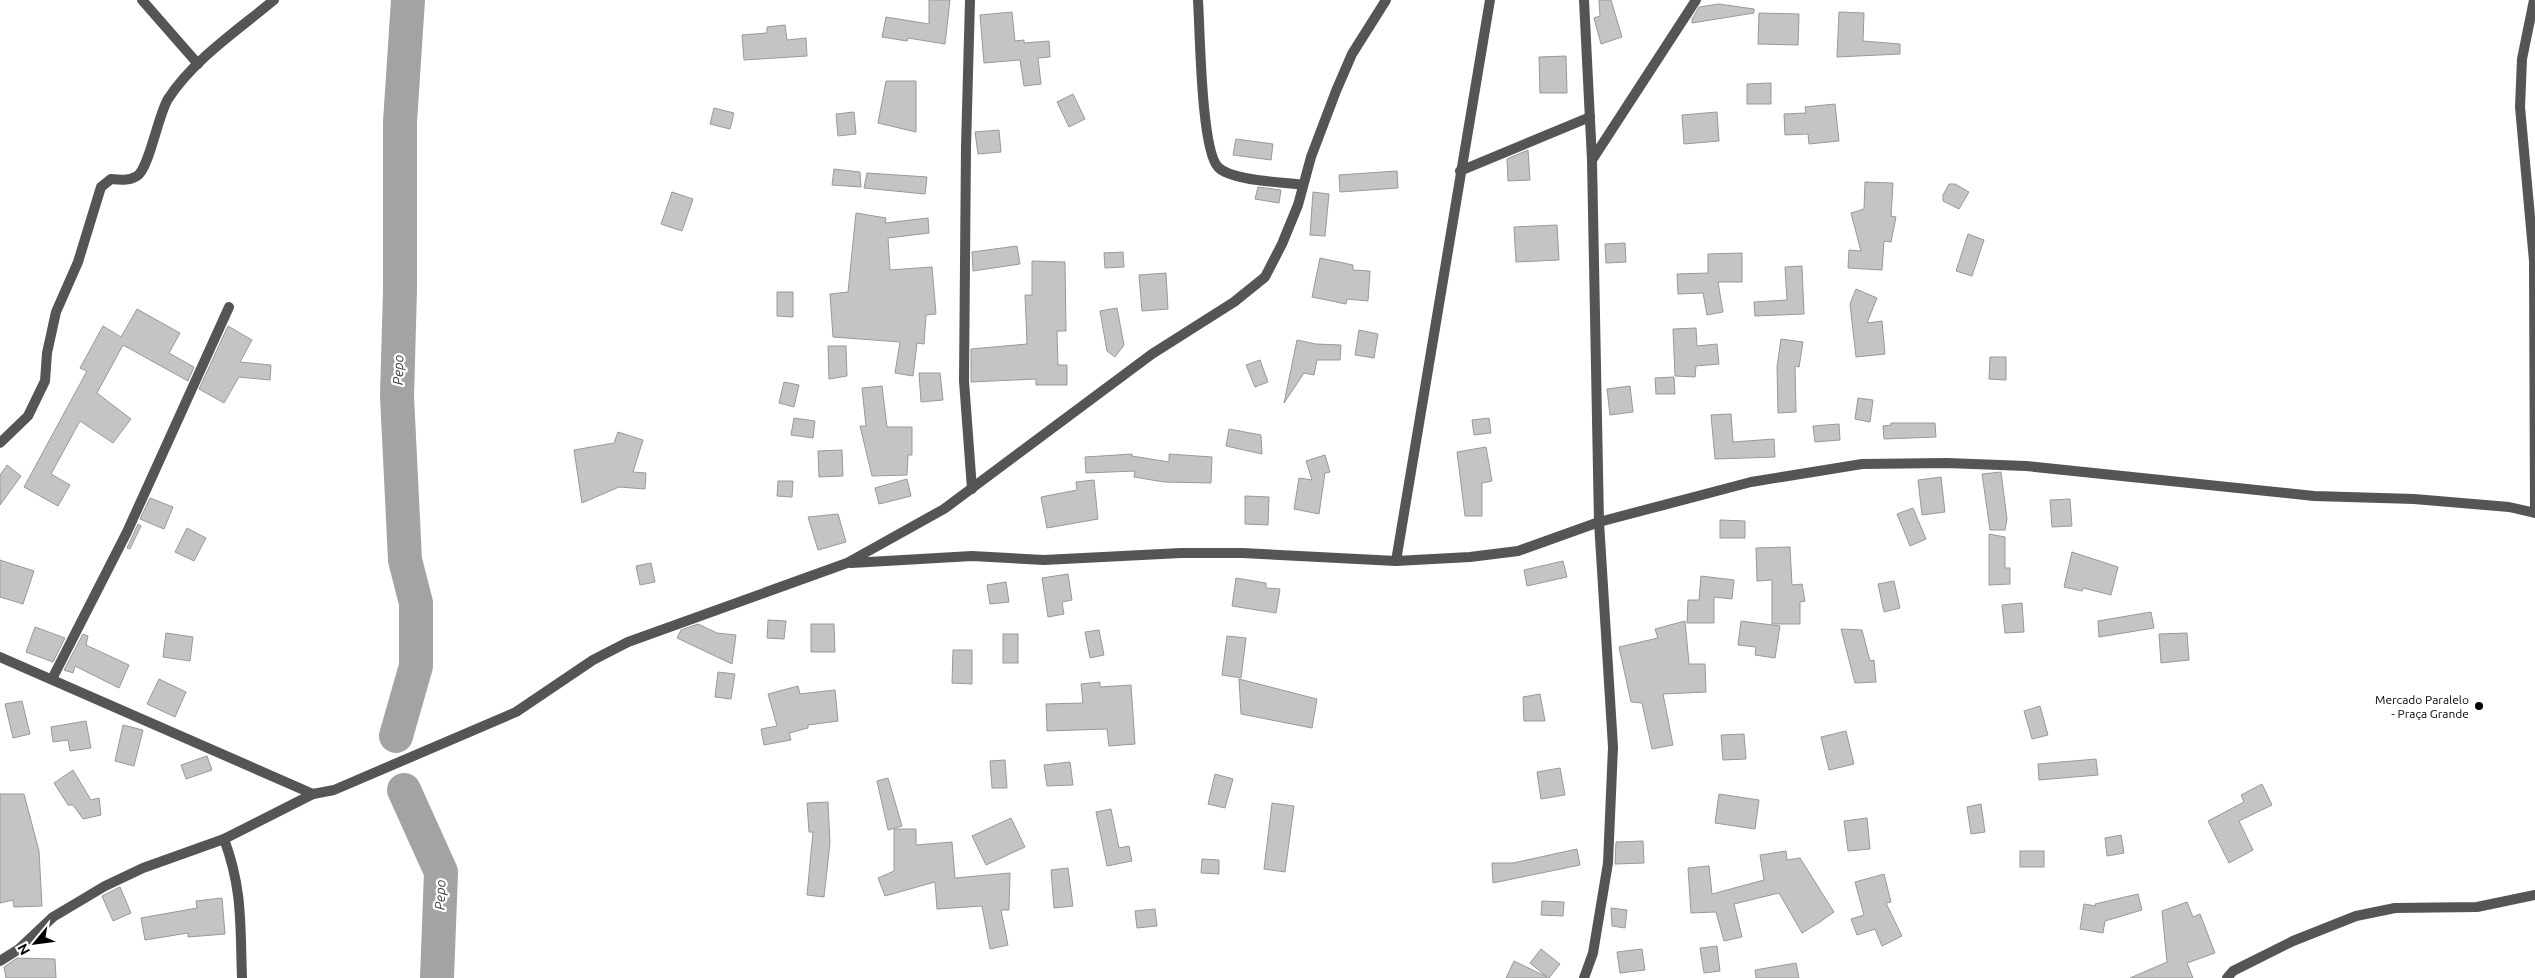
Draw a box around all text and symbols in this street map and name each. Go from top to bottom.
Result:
water label: Pepo [390,354,406,385]
place label: Mercado Paralelo - Praça Grande [2375,693,2469,720]
marker: Mercado Paralelo - Praça Grande [2473,700,2485,712]
water label: Pepo [431,879,449,910]
north arrow [10,918,60,968]
text: N [14,941,33,958]

